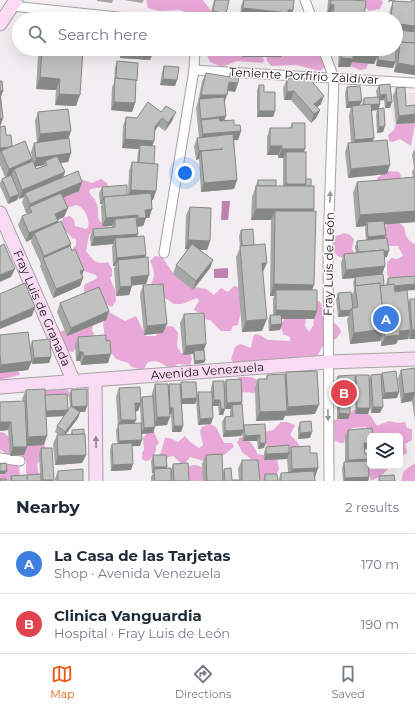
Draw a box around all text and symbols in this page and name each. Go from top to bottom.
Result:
search box [12,12,403,56]
icon: search [26,23,48,45]
text: Search here [58,25,147,44]
street label: Teniente Porfirio Zaldívar [229,64,379,87]
your location [175,163,195,183]
one-way arrow [326,191,333,203]
street label: Fray Luis de León [320,212,337,316]
street label: Fray Luis de Granada [10,248,74,368]
pin: A [373,304,399,334]
street label: Avenida Venezuela [150,359,265,382]
pin: B [331,378,357,408]
one-way arrow [325,409,331,422]
map controls [367,433,403,469]
button: layers [367,433,403,469]
one-way arrow [93,435,99,448]
text: Nearby [16,497,80,517]
text: 2 results [345,499,399,515]
text: La Casa de las Tarjetas [54,546,230,565]
text: A [24,556,34,572]
text: 170 m [361,556,399,572]
text: Shop · Avenida Venezuela [54,565,221,581]
text: Clinica Vanguardia [54,606,202,625]
text: B [24,616,34,632]
text: 190 m [361,616,399,632]
text: Hospital · Fray Luis de León [54,625,230,641]
tab: Map [50,663,75,701]
tab: Directions [175,663,231,701]
tab: Saved [332,663,365,701]

